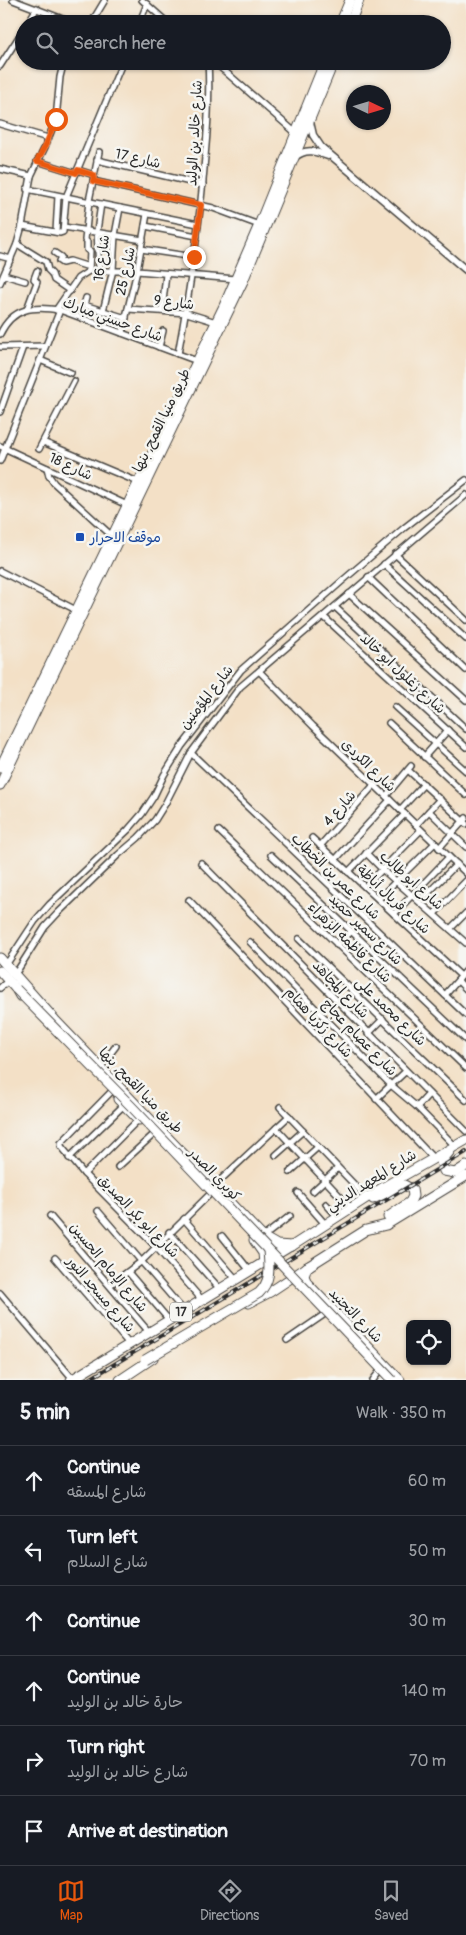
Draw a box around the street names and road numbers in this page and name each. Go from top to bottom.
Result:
street label: شارع خالد بن الوليد [183,80,207,186]
street label: شارع 17 [113,145,162,173]
street label: شارع 16 [90,234,114,283]
street label: شارع 25 [112,245,140,297]
street label: شارع 9 [153,292,195,314]
street label: شارع حسني مبارك [59,294,165,349]
street label: طريق منيا القمح, بنها [129,365,195,475]
street label: شارع 18 [46,449,95,485]
street label: شارع زغلول ابو خالد [356,629,449,718]
street label: شارع المؤمنين [176,662,238,733]
street label: شارع الكردى [337,735,399,796]
street label: شارع 4 [319,787,360,830]
street label: شارع عمر بن الخطاب [287,830,384,924]
street label: شارع ابو طالب [376,847,447,914]
street label: شارع فريال أباظة [353,861,434,938]
street label: شارع سمير حميد [325,890,406,969]
street label: شارع فاطمه الزهراء [304,898,395,987]
street label: شارع المجاهد [308,957,372,1023]
street label: شارع محمد على [351,973,430,1050]
street label: شارع زكريا همام [280,983,356,1063]
street label: شارع عصام عجاج [317,995,401,1081]
street label: طريق منيا القمح, بنها [94,1044,186,1138]
street label: كوبري الصدر [183,1143,244,1206]
street label: شارع المعهد الديني [323,1146,422,1218]
street label: شارع ابو بكر الصديق [94,1171,183,1262]
street label: شارع الإمام الحسين [65,1219,151,1317]
street label: شارع مسجد النور [62,1252,138,1337]
street label: شارع التجنيد [325,1284,386,1347]
road number: 17 [170,1302,192,1321]

